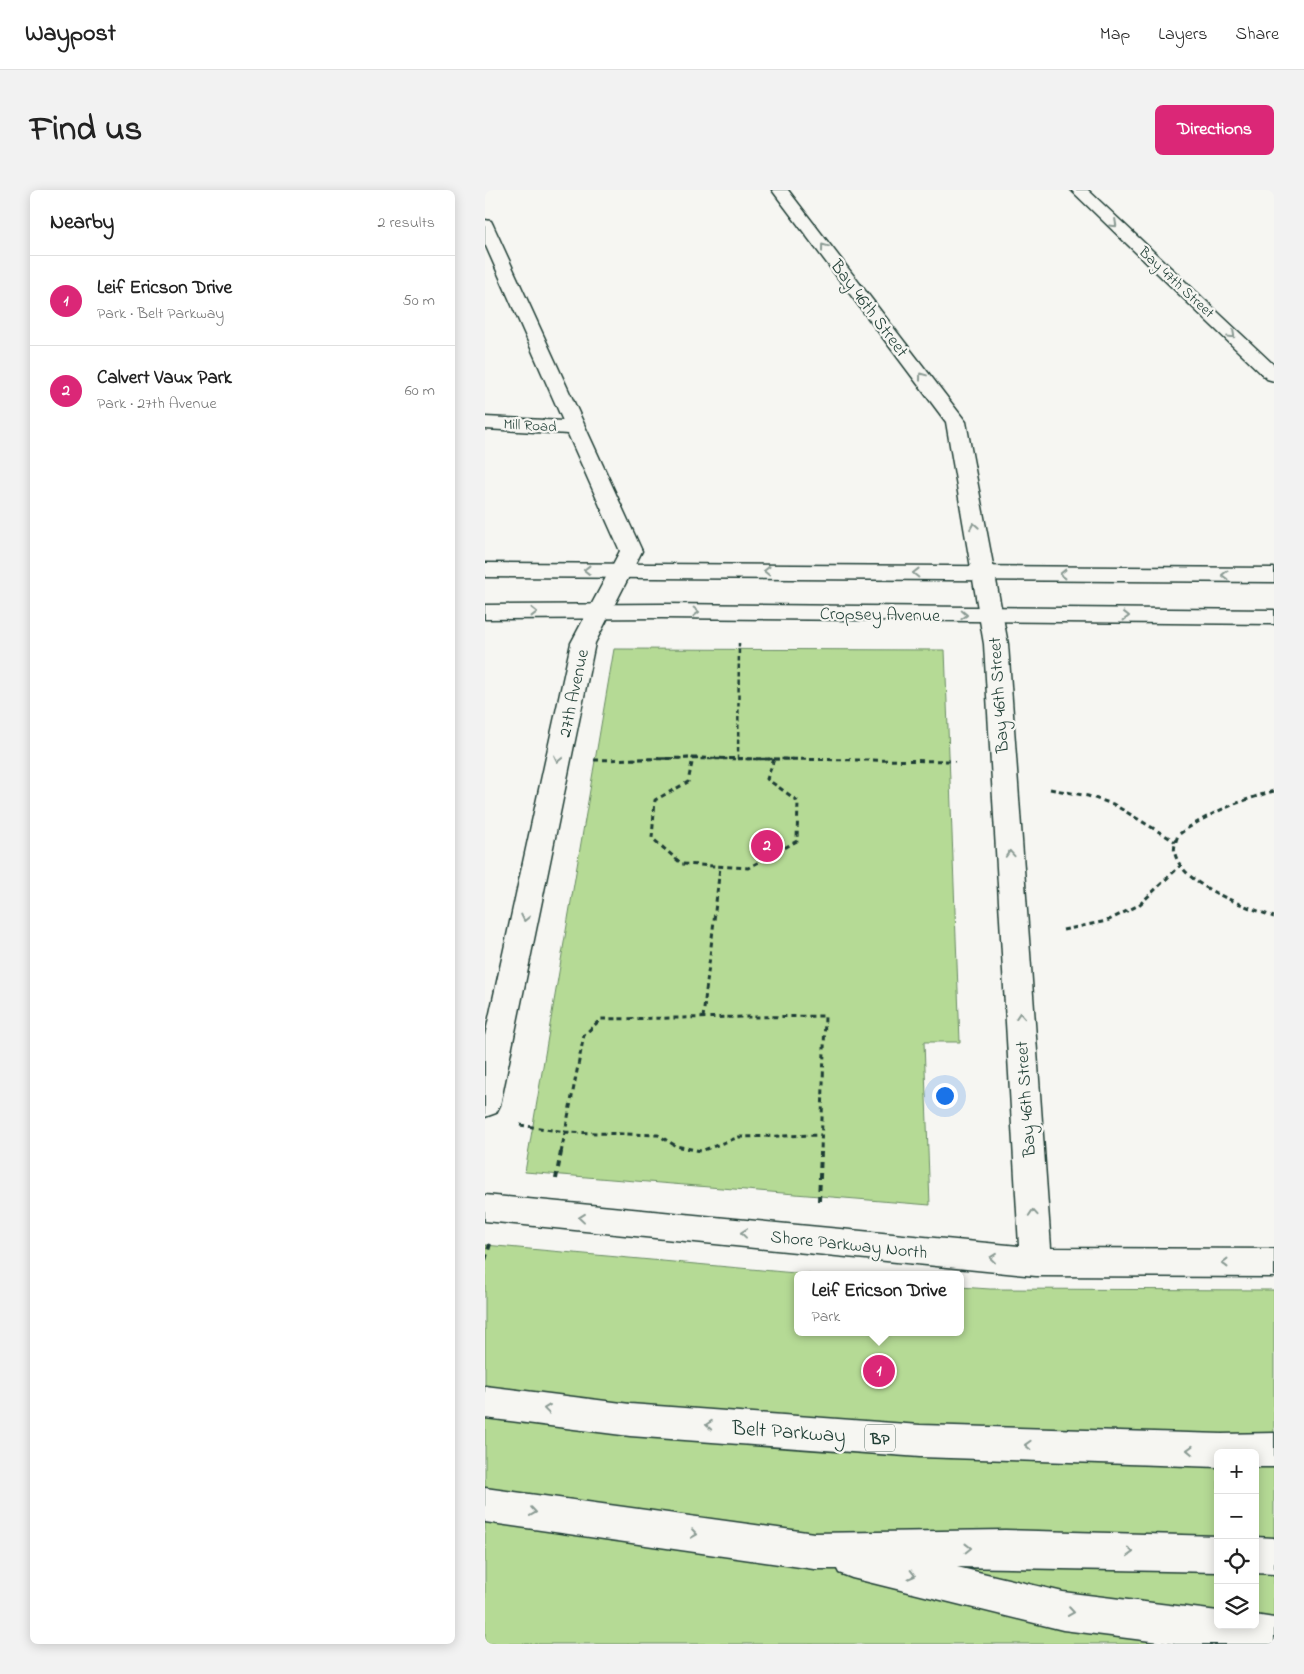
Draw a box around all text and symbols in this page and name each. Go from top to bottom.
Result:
text: Waypost [25,17,116,52]
text: Map [1100,22,1130,48]
text: Layers [1158,22,1208,48]
text: Share [1236,22,1279,48]
text: Find us [30,105,142,156]
button: Directions [1155,105,1274,155]
text: Nearby [50,208,114,238]
text: 2 results [377,211,435,235]
one-way arrow [1109,218,1118,227]
street label: Bay 47th Street [1132,241,1219,324]
one-way arrow [821,244,829,253]
street label: Bay 46th Street [822,254,914,363]
text: Leif Ericson Drive [97,275,232,302]
text: 1 [63,289,69,313]
text: 50 m [403,289,435,313]
text: Park · Belt Parkway [97,302,224,326]
one-way arrow [1227,329,1236,338]
text: Calvert Vaux Park [97,365,232,392]
one-way arrow [919,372,928,382]
text: 2 [62,379,70,403]
text: 60 m [405,379,435,403]
text: Park · 27th Avenue [97,392,217,416]
street label: Mill Road [503,414,558,438]
one-way arrow [969,521,980,529]
one-way arrow [583,565,590,575]
one-way arrow [763,566,770,576]
one-way arrow [912,568,920,578]
one-way arrow [1059,569,1066,579]
one-way arrow [1221,570,1229,580]
street label: Cropsey Avenue [820,602,941,630]
one-way arrow [530,607,538,617]
one-way arrow [692,607,700,617]
one-way arrow [960,610,968,621]
one-way arrow [1122,611,1130,621]
street label: Bay 46th Street [983,636,1017,755]
street label: 27th Avenue [553,646,597,740]
one-way arrow [553,755,564,763]
pin: 2 [751,827,783,865]
one-way arrow [1004,850,1015,858]
one-way arrow [520,914,530,922]
one-way arrow [1015,1012,1026,1020]
street label: Bay 46th Street [1010,1040,1044,1159]
your location [932,1083,958,1109]
one-way arrow [1027,1209,1038,1217]
one-way arrow [578,1212,586,1223]
street label: Shore Parkway North [769,1225,929,1267]
one-way arrow [740,1228,748,1239]
one-way arrow [989,1253,997,1264]
one-way arrow [1221,1258,1229,1268]
popup [794,1271,964,1336]
text: Leif Ericson Drive [811,1278,947,1305]
text: Park [811,1305,840,1329]
pin: 1 [863,1352,895,1390]
one-way arrow [543,1404,551,1415]
street label: Belt Parkway [730,1414,847,1454]
one-way arrow [704,1420,712,1431]
road number: BP [865,1424,895,1452]
one-way arrow [1024,1439,1032,1450]
one-way arrow [1186,1445,1194,1455]
map controls [1214,1449,1259,1629]
button: + [1214,1449,1259,1494]
button: − [1214,1494,1259,1539]
one-way arrow [529,1506,538,1516]
one-way arrow [691,1528,699,1539]
button: locate [1214,1539,1259,1584]
one-way arrow [964,1543,972,1553]
one-way arrow [1126,1546,1134,1557]
one-way arrow [908,1569,917,1580]
button: layers [1214,1584,1259,1629]
one-way arrow [1067,1606,1075,1617]

